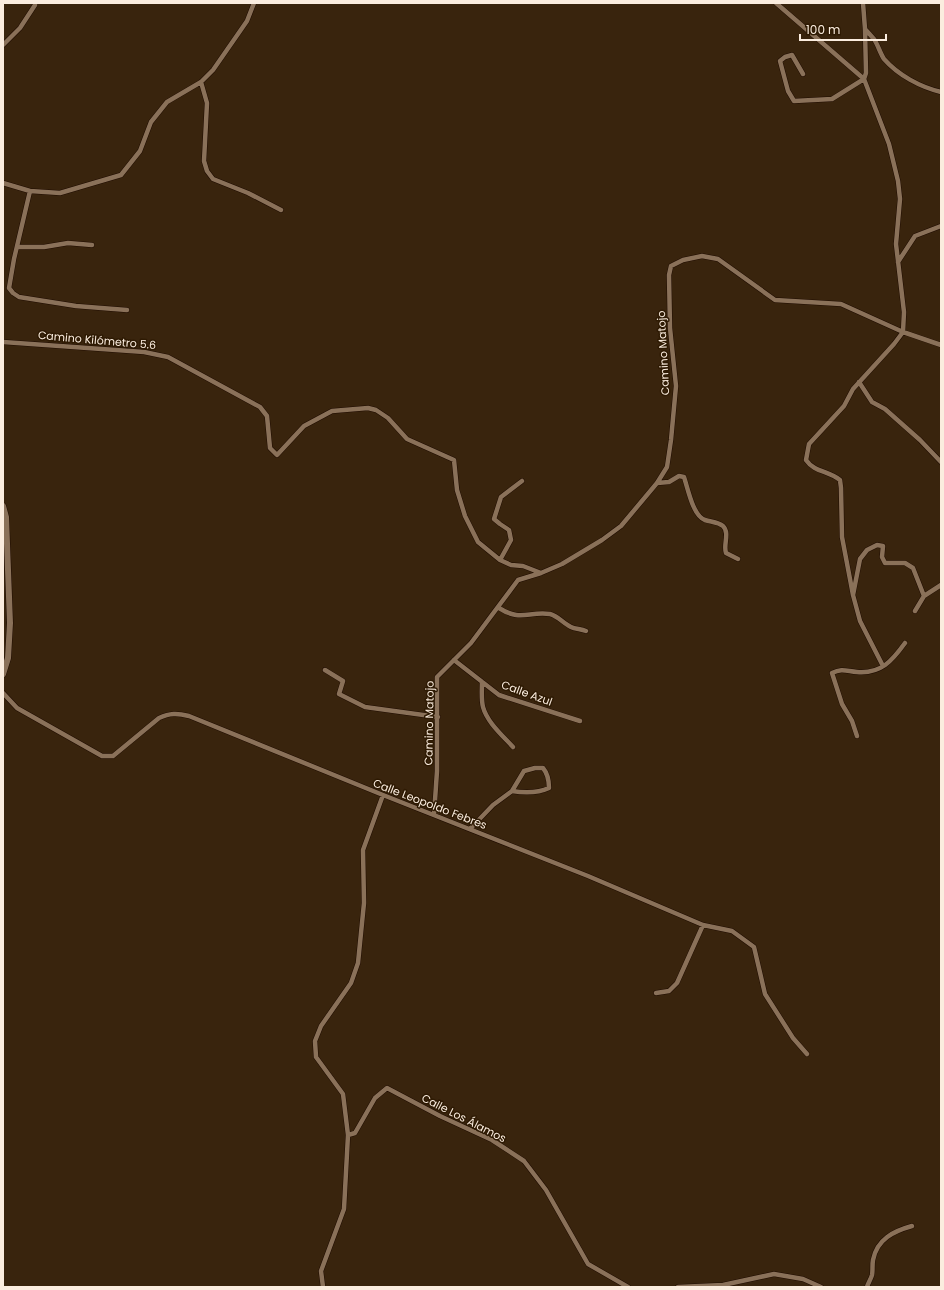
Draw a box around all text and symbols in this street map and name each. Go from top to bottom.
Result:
scale bar [800,16,886,42]
text: 100 m [806,21,840,38]
street label: Camino Matojo [653,310,673,396]
street label: Camino Kilómetro 5.6 [37,327,157,353]
street label: Calle Azul [499,676,555,710]
street label: Camino Matojo [420,681,438,765]
street label: Calle Leopoldo Febres [371,775,489,833]
street label: Calle Los Álamos [419,1090,509,1146]

